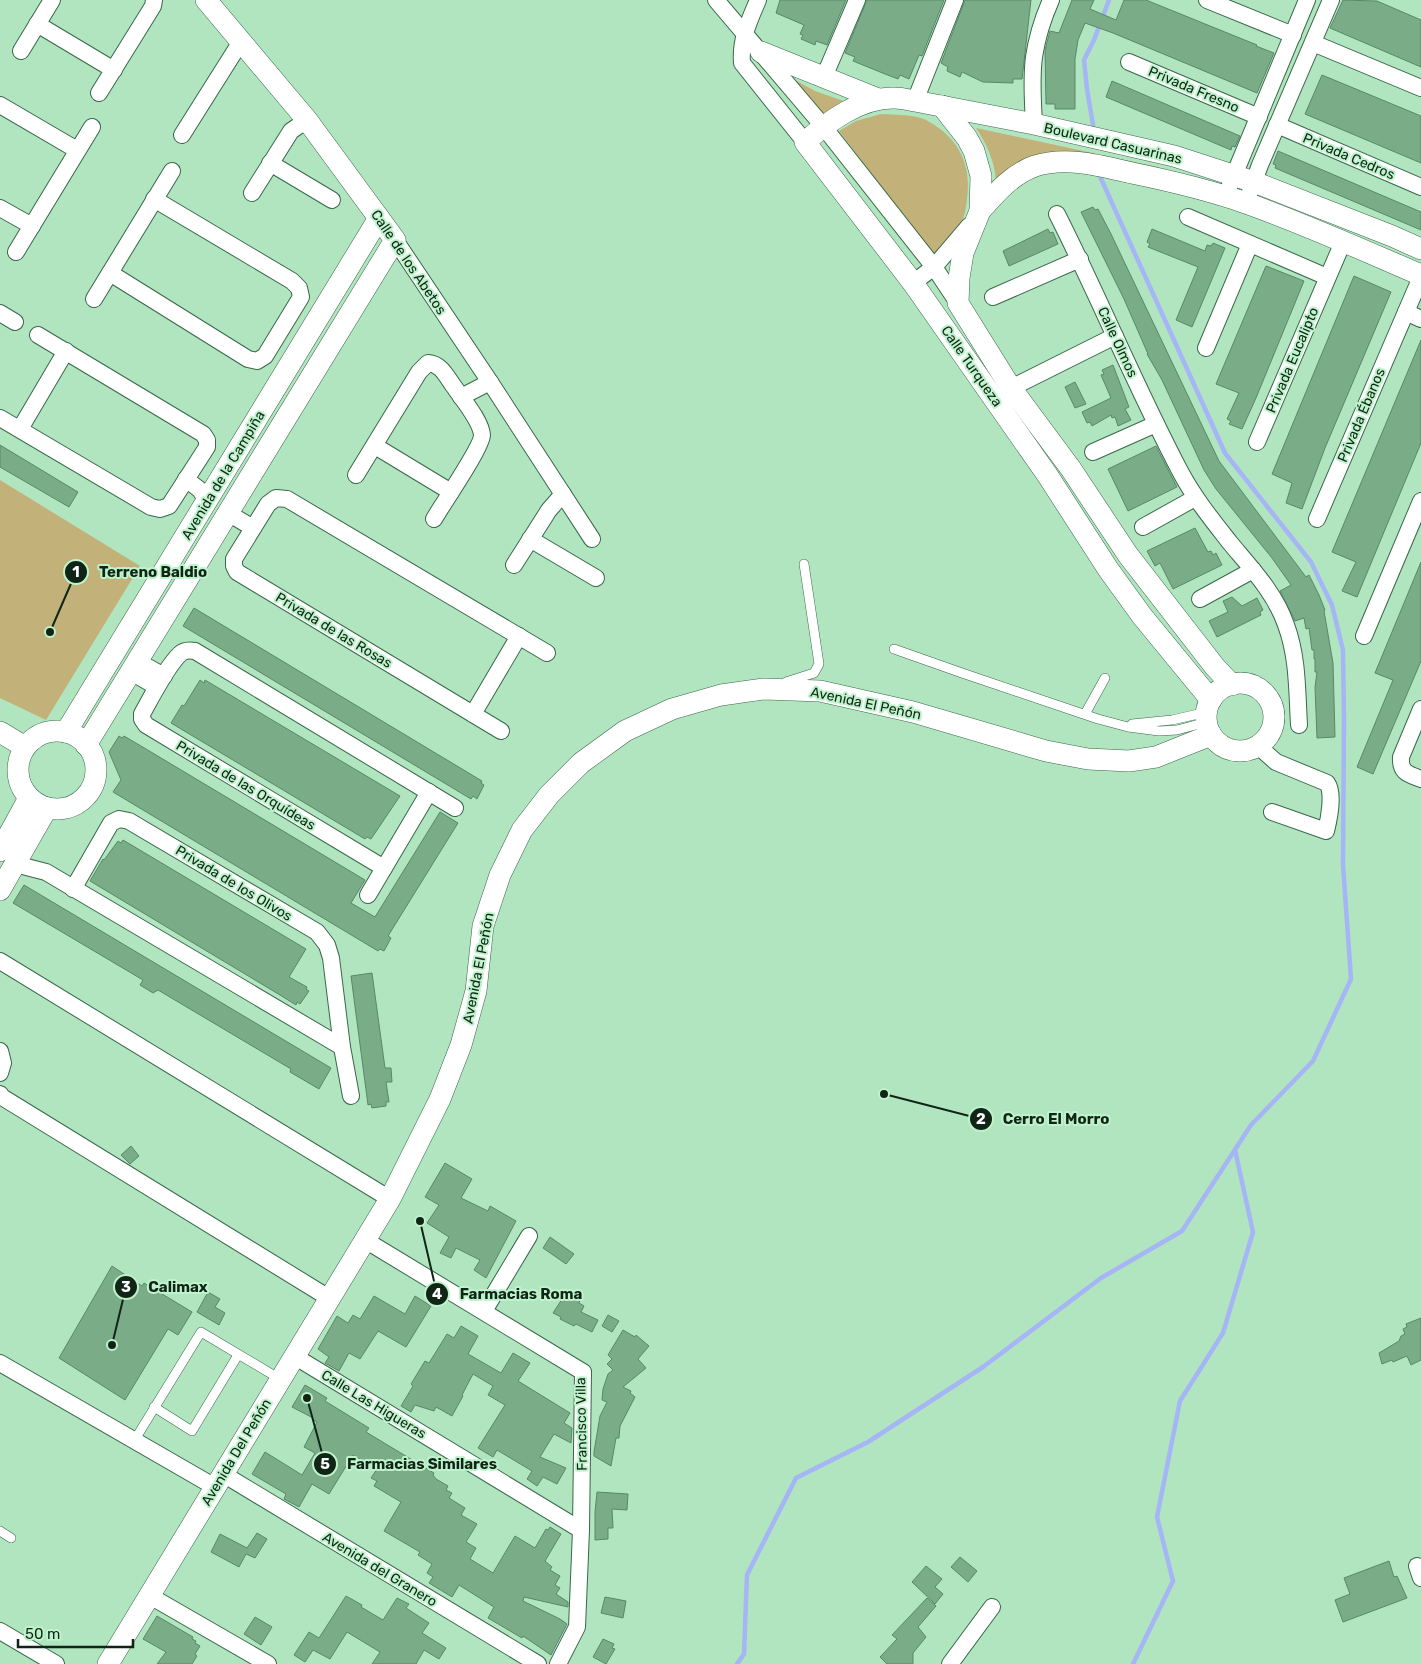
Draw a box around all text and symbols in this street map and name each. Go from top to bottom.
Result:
street label: Privada Fresno [1146,63,1242,116]
street label: Boulevard Casuarinas [1042,119,1184,168]
street label: Privada Cedros [1300,129,1397,183]
street label: Calle de los Abetos [367,207,450,318]
street label: Calle Olmos [1094,304,1141,380]
street label: Privada Eucalipto [1263,305,1322,416]
street label: Calle Turqueza [937,323,1006,410]
street label: Privada Ébanos [1333,365,1389,465]
street label: Avenida de la Campiña [178,408,269,543]
callout: Terreno Baldio [64,557,217,587]
text: 1 [72,563,80,581]
text: Terreno Baldio [99,563,207,581]
street label: Privada de las Rosas [272,589,395,672]
street label: Avenida El Peñón [809,683,923,724]
street label: Privada de las Orquídeas [173,737,318,834]
street label: Privada de los Olivos [172,842,295,925]
street label: Avenida El Peñón [459,911,498,1025]
callout: Cerro El Morro [968,1104,1120,1134]
text: 2 [976,1110,986,1128]
text: Cerro El Morro [1003,1110,1109,1128]
callout: Calimax [113,1272,218,1302]
text: 3 [121,1278,131,1296]
text: Calimax [148,1278,208,1296]
callout: Farmacias Roma [424,1279,592,1309]
text: 4 [432,1285,442,1303]
text: Farmacias Roma [460,1285,583,1303]
street label: Calle Las Higueras [318,1366,429,1442]
street label: Francisco Villa [572,1377,591,1471]
street label: Avenida Del Peñón [198,1396,275,1509]
callout: Farmacias Similares [312,1449,507,1479]
text: 5 [320,1455,330,1473]
text: Farmacias Similares [347,1455,497,1473]
street label: Avenida del Granero [319,1528,440,1610]
scale bar [18,1616,132,1648]
text: 50 m [25,1625,60,1643]

